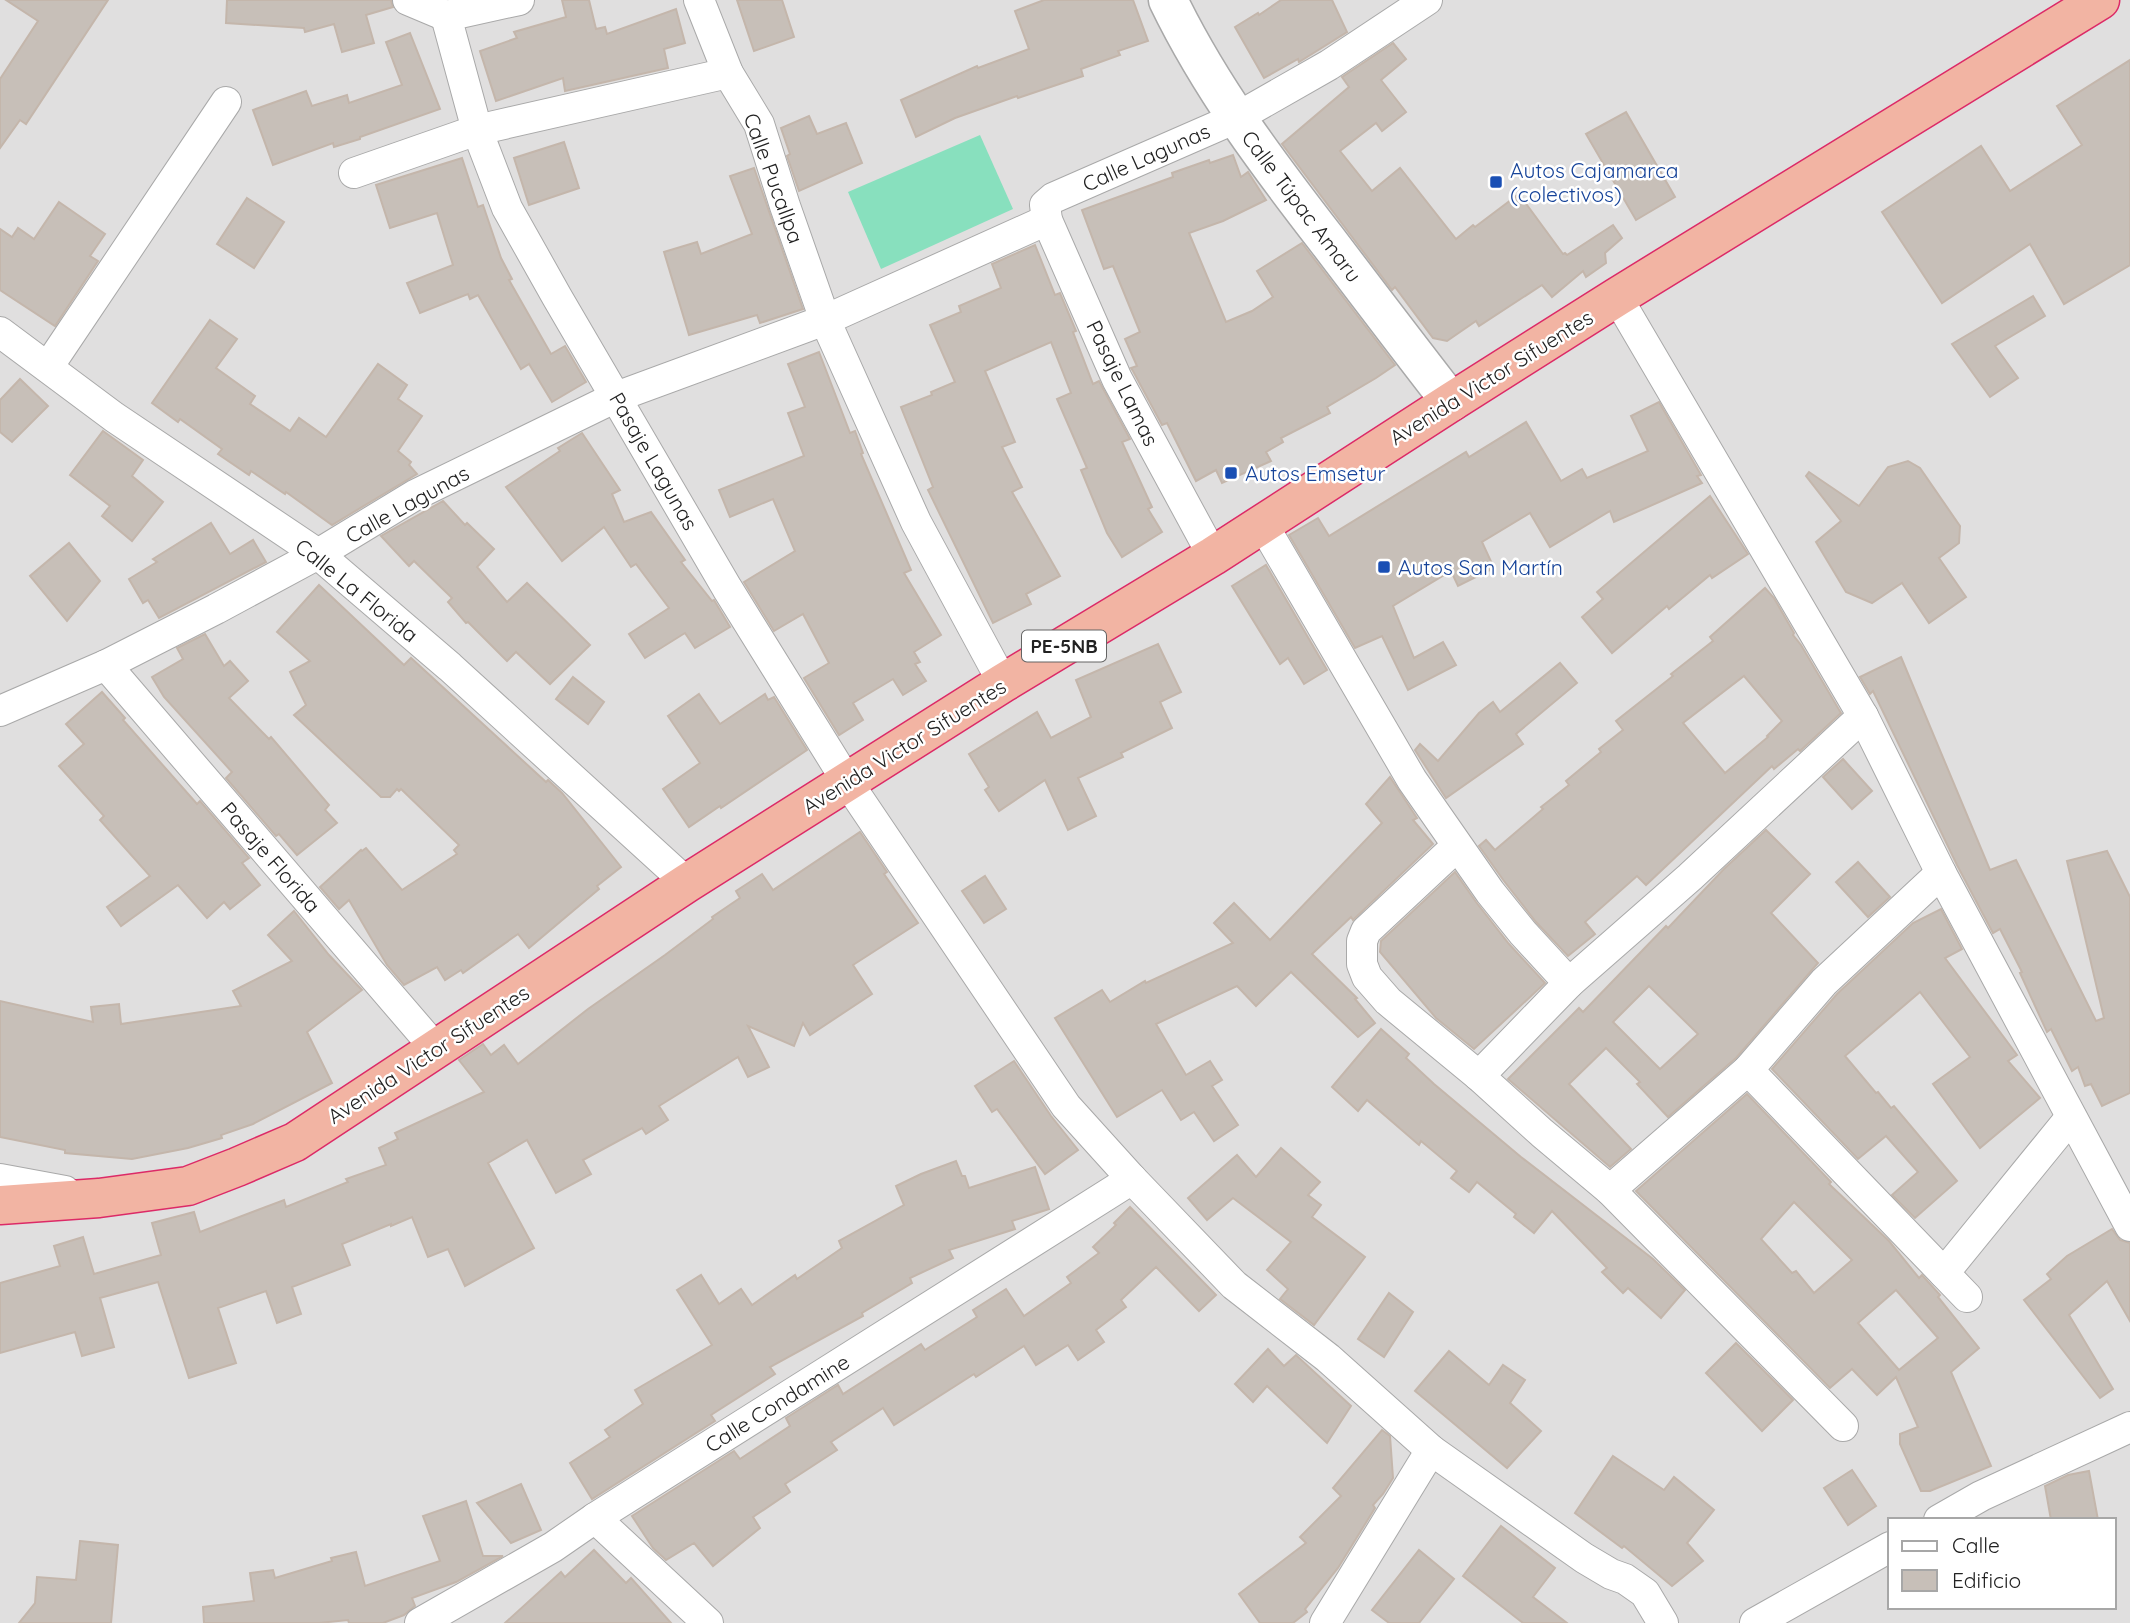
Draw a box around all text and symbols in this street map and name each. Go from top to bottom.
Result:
street label: Calle Pucallpa [738,109,810,247]
street label: Calle Lagunas [1078,117,1214,197]
street label: Calle Túpac Amaru [1236,125,1368,287]
place label: Autos Cajamarca (colectivos) [1510,157,1679,207]
marker: Autos Cajamarca (colectivos) [1488,174,1504,190]
street label: Avenida Victor Sifuentes [1384,304,1598,450]
street label: Pasaje Lamas [1081,316,1165,450]
street label: Pasaje Lagunas [604,388,704,534]
street label: Calle Lagunas [341,459,473,549]
place label: Autos Emsetur [1245,460,1386,486]
marker: Autos Emsetur [1223,465,1239,481]
street label: Calle La Florida [290,533,424,647]
place label: Autos San Martín [1398,554,1563,580]
marker: Autos San Martín [1376,559,1392,575]
road number: PE-5NB [1022,631,1106,662]
street label: Avenida Victor Sifuentes [797,673,1011,819]
street label: Pasaje Florida [216,796,326,918]
street label: Avenida Victor Sifuentes [322,979,534,1129]
street label: Calle Condamine [700,1348,854,1458]
legend [1888,1518,2116,1609]
text: Calle [1952,1532,2000,1558]
text: Edificio [1952,1567,2021,1593]

